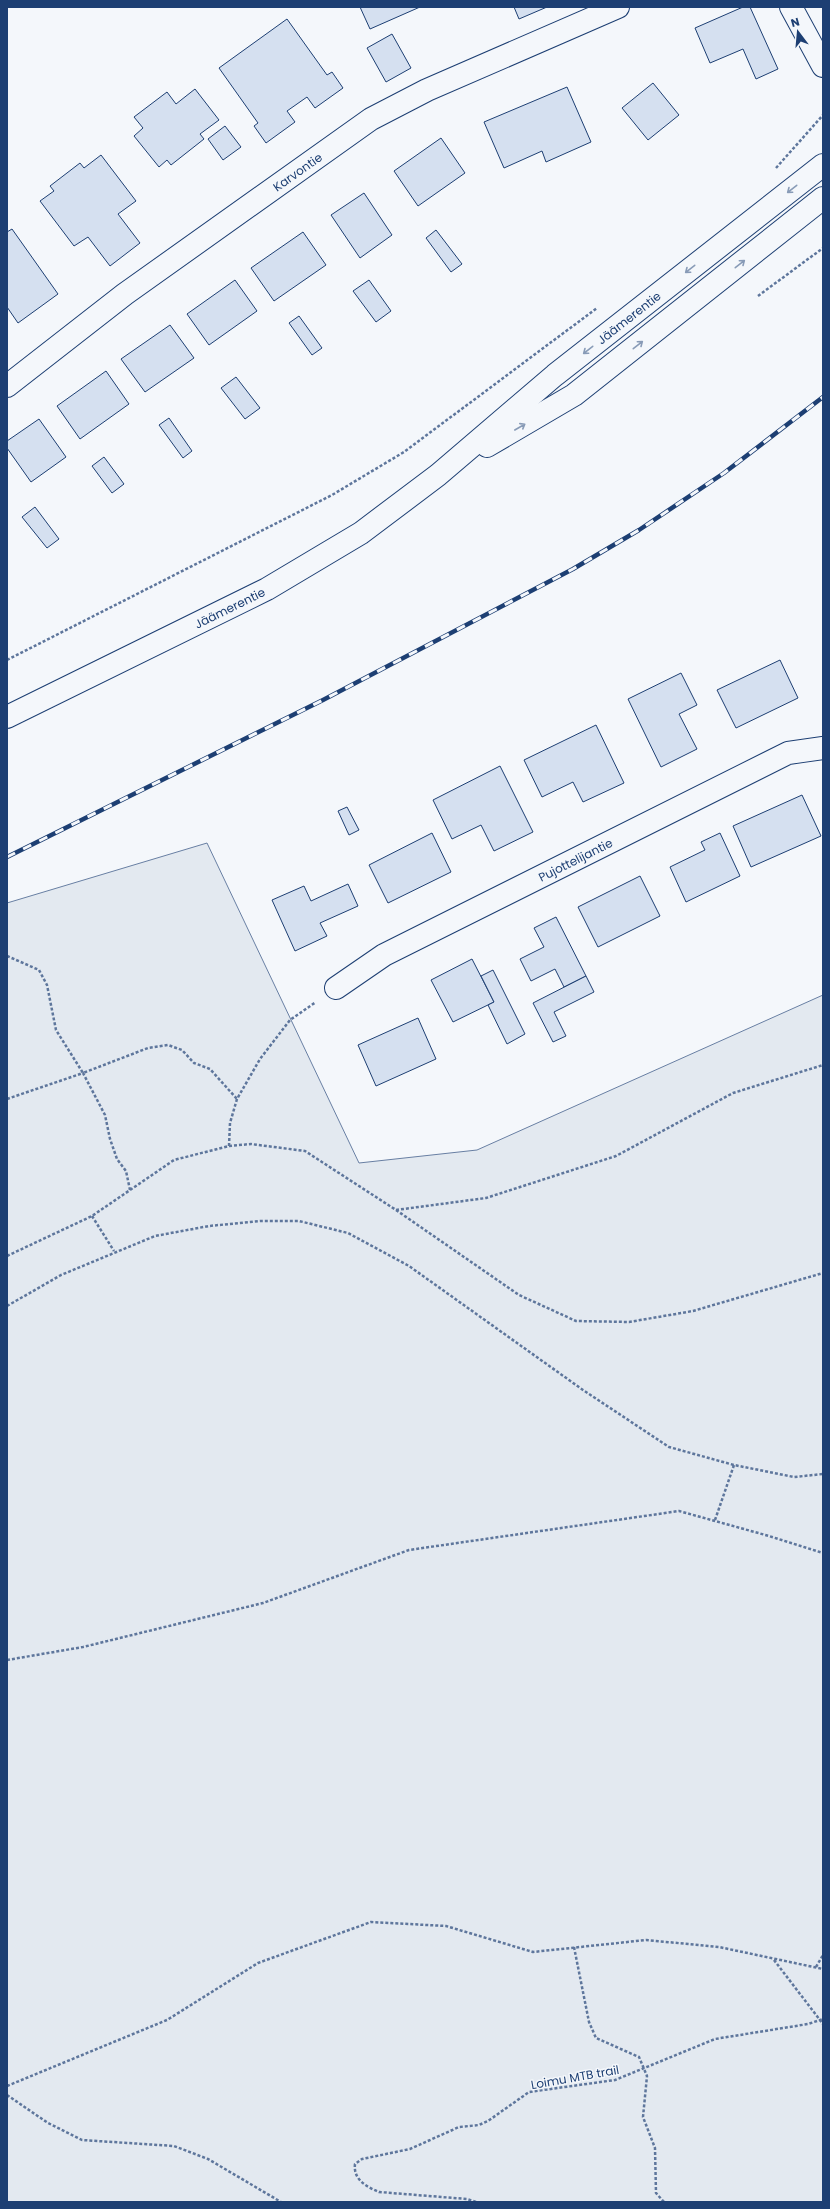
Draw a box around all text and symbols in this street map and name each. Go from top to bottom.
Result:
north arrow [778,12,818,52]
text: N [789,14,801,31]
street label: Karvontie [269,148,325,195]
one-way arrow [787,185,798,194]
one-way arrow [734,260,745,269]
one-way arrow [684,265,695,274]
street label: Jäämerentie [593,287,664,348]
one-way arrow [632,341,643,349]
one-way arrow [582,345,593,354]
one-way arrow [514,423,526,431]
street label: Jäämerentie [191,583,268,632]
street label: Pujottelijantie [535,834,615,885]
street label: Loimu MTB trail [530,2061,620,2093]

